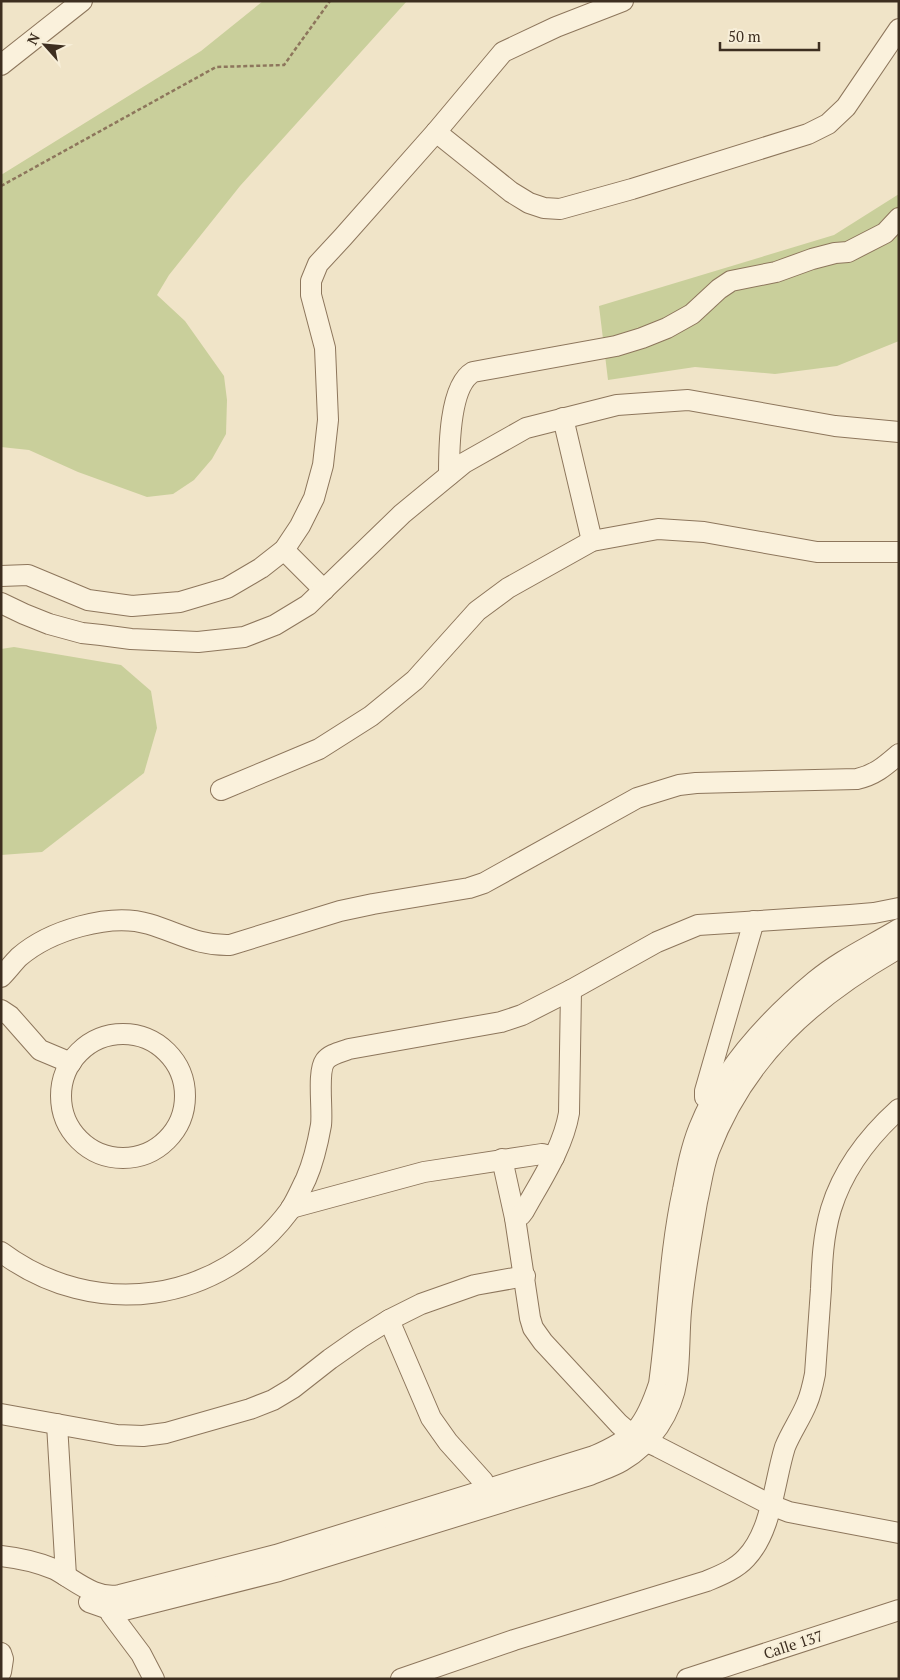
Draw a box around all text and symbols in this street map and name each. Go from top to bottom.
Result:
north arrow [20,20,70,70]
scale bar [720,20,819,52]
text: 50 m [728,26,761,46]
text: N [22,29,44,48]
street label: Calle 137 [761,1625,825,1663]

